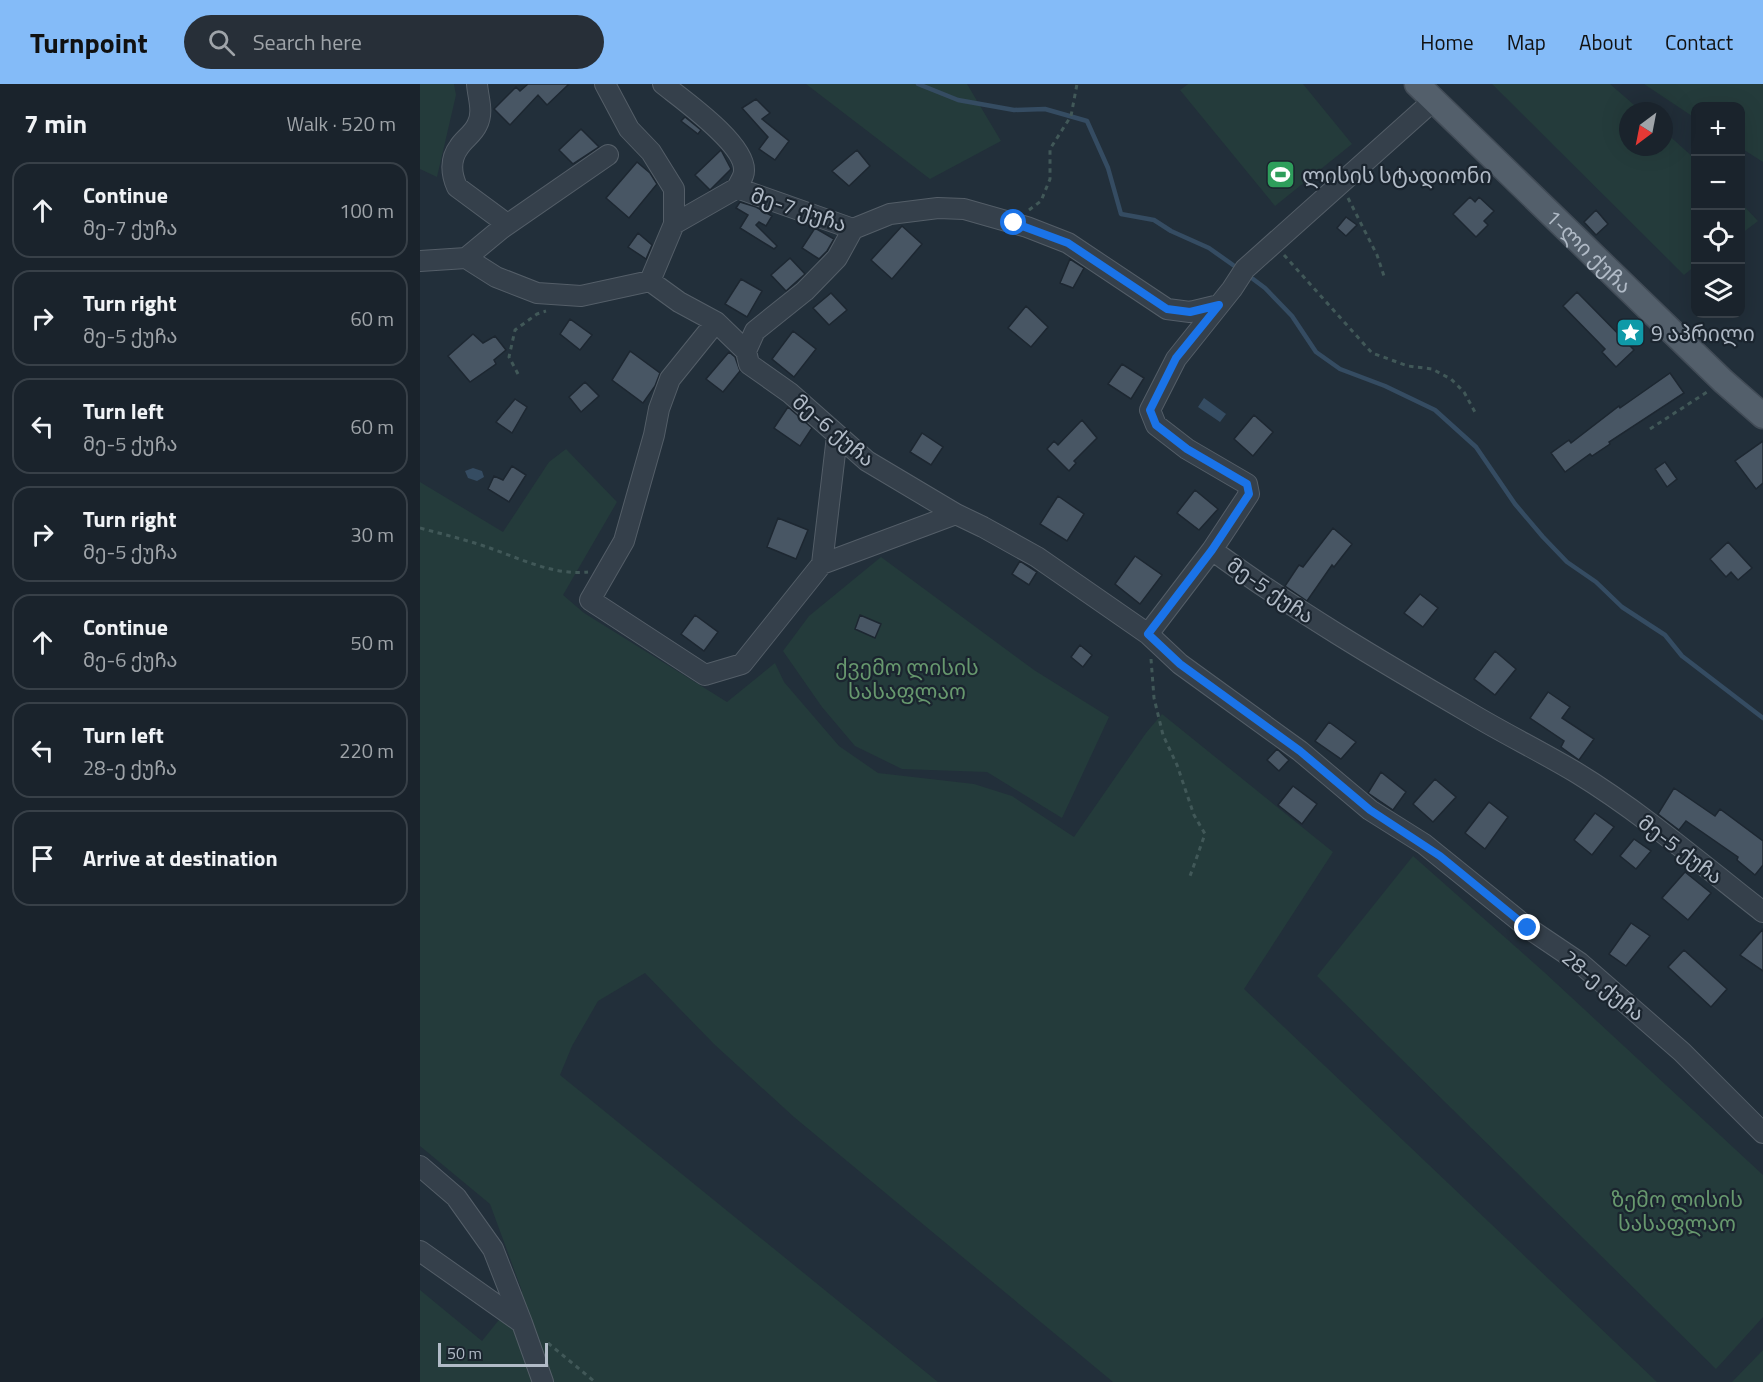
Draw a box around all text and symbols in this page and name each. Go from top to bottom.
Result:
search box [184,15,604,69]
text: Turnpoint [30,21,148,64]
text: Search here [253,25,362,59]
icon: search [205,26,238,59]
text: Home [1420,26,1474,58]
text: Map [1507,26,1546,58]
text: About [1579,26,1632,58]
text: Contact [1665,26,1733,58]
north arrow [1619,102,1673,156]
map controls [1691,102,1745,318]
button: + [1691,102,1745,156]
text: 7 min [24,104,87,143]
text: Walk · 520 m [287,108,396,139]
button: − [1691,156,1745,210]
sports icon: ლისის სტადიონი [1265,159,1297,191]
place label: ლისის სტადიონი [1302,159,1492,191]
text: Continue [83,178,168,212]
street label: მე-7 ქუჩა [747,178,851,240]
icon: ahead [26,194,59,227]
text: 100 m [339,195,394,226]
street label: 1-ლი ქუჩა [1539,202,1640,301]
route start [1000,209,1026,235]
button: locate [1691,210,1745,264]
text: მე-7 ქუჩა [83,212,178,243]
button: layers [1691,264,1745,318]
text: Turn right [83,286,177,320]
icon: right [26,302,59,335]
text: 60 m [350,303,394,334]
place icon: 9 აპრილი [1614,317,1646,349]
place label: 9 აპრილი [1651,317,1755,349]
text: მე-5 ქუჩა [83,320,178,351]
street label: მე-6 ქუჩა [786,386,882,474]
text: Turn left [83,394,164,428]
icon: left [26,410,59,443]
text: 60 m [350,411,394,442]
text: მე-5 ქუჩა [83,428,178,459]
text: Turn right [83,502,177,536]
icon: right [26,518,59,551]
text: 30 m [350,519,394,550]
text: მე-5 ქუჩა [83,536,178,567]
street label: მე-5 ქუჩა [1221,549,1321,631]
text: Continue [83,610,168,644]
icon: ahead [26,626,59,659]
text: 50 m [350,627,394,658]
text: მე-6 ქუჩა [83,644,178,675]
park label: ქვემო ლისის სასაფლაო [835,651,979,707]
text: Turn left [83,718,164,752]
icon: left [26,734,59,767]
text: 220 m [339,735,394,766]
text: 28-ე ქუჩა [83,752,177,783]
street label: მე-5 ქუჩა [1632,806,1730,892]
text: Arrive at destination [83,841,278,875]
icon: arrive [26,842,59,875]
route end [1514,914,1540,940]
street label: 28-ე ქუჩა [1556,941,1652,1029]
park label: ზემო ლისის სასაფლაო [1611,1183,1743,1239]
scale bar [438,1340,548,1368]
text: 50 m [447,1341,482,1365]

